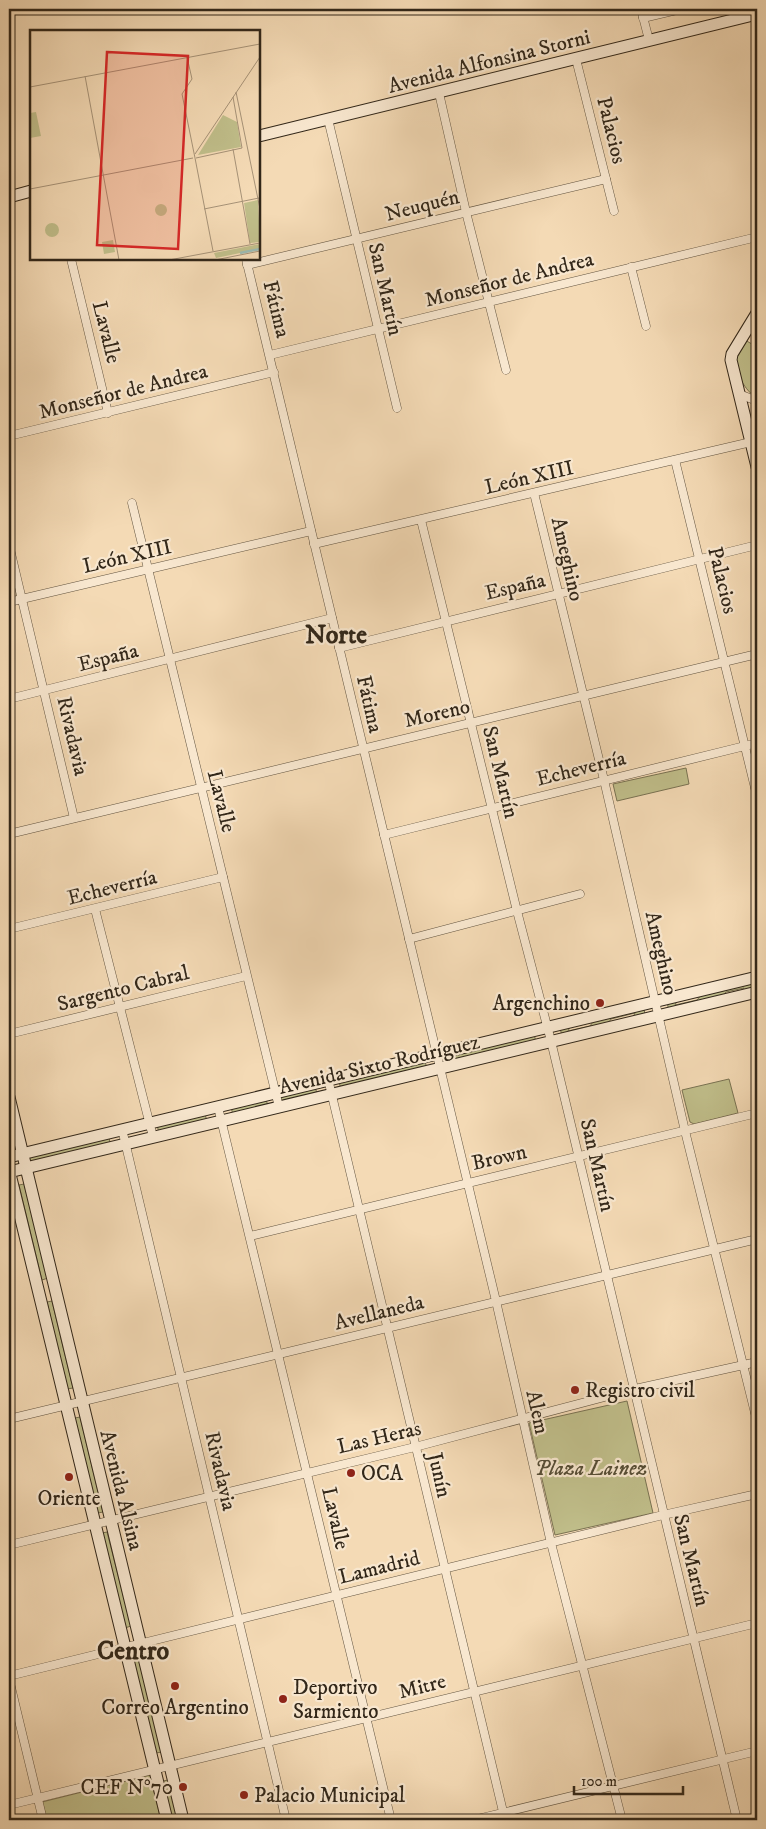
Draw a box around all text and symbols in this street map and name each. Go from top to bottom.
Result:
street label: Avenida Alfonsina Storni [385,24,593,100]
inset map [30,30,260,260]
street label: Palacios [590,94,632,166]
street label: Neuquén [382,184,462,228]
street label: San Martín [362,240,408,338]
street label: Monseñor de Andrea [422,246,596,314]
street label: Fátima [256,278,296,341]
street label: Lavalle [86,298,126,366]
street label: Monseñor de Andrea [36,358,210,426]
street label: León XIII [482,455,576,501]
street label: Ameghino [545,515,589,604]
street label: León XIII [80,534,174,580]
street label: Palacios [701,544,743,616]
street label: España [482,567,548,607]
district label: Norte [305,619,367,652]
street label: España [75,638,141,678]
street label: Fátima [350,673,388,735]
street label: Rivadavia [50,694,94,778]
street label: Moreno [402,694,473,734]
street label: San Martín [476,723,524,821]
street label: Echeverría [534,745,629,793]
street label: Lavalle [201,767,241,835]
street label: Echeverría [65,864,160,912]
street label: Ameghino [639,909,683,998]
street label: Sargento Cabral [55,960,192,1018]
place label: Argenchino [492,991,590,1017]
marker: Argenchino [594,997,606,1009]
street label: Avenida Sixto Rodríguez [276,1029,482,1101]
street label: San Martín [574,1116,620,1214]
street label: Brown [469,1139,529,1177]
street label: Avellaneda [332,1289,427,1337]
place label: Registro civil [585,1378,696,1404]
marker: Registro civil [569,1384,581,1396]
street label: Alem [519,1388,555,1437]
street label: Las Heras [335,1416,424,1460]
street label: Avenida Alsina [94,1427,149,1553]
street label: Rivadavia [198,1429,242,1513]
street label: Junín [421,1448,457,1500]
park label: Plaza Lainez [534,1456,648,1482]
place label: OCA [361,1461,404,1487]
marker: OCA [345,1467,357,1479]
marker: Oriente [63,1471,75,1483]
street label: Lavalle [315,1484,355,1552]
place label: Oriente [37,1486,101,1512]
street label: San Martín [667,1511,715,1609]
street label: Lamadrid [336,1545,423,1591]
district label: Centro [97,1635,169,1668]
street label: Mitre [396,1669,449,1705]
place label: Deportivo Sarmiento [293,1675,378,1725]
marker: Correo Argentino [169,1680,181,1692]
marker: Deportivo Sarmiento [277,1693,289,1705]
place label: Correo Argentino [101,1695,249,1721]
scale bar [574,1764,682,1796]
text: 100 m [581,1772,617,1791]
place label: CEF N°70 [80,1775,173,1801]
marker: CEF N°70 [177,1781,189,1793]
place label: Palacio Municipal [254,1783,406,1809]
marker: Palacio Municipal [238,1789,250,1801]

